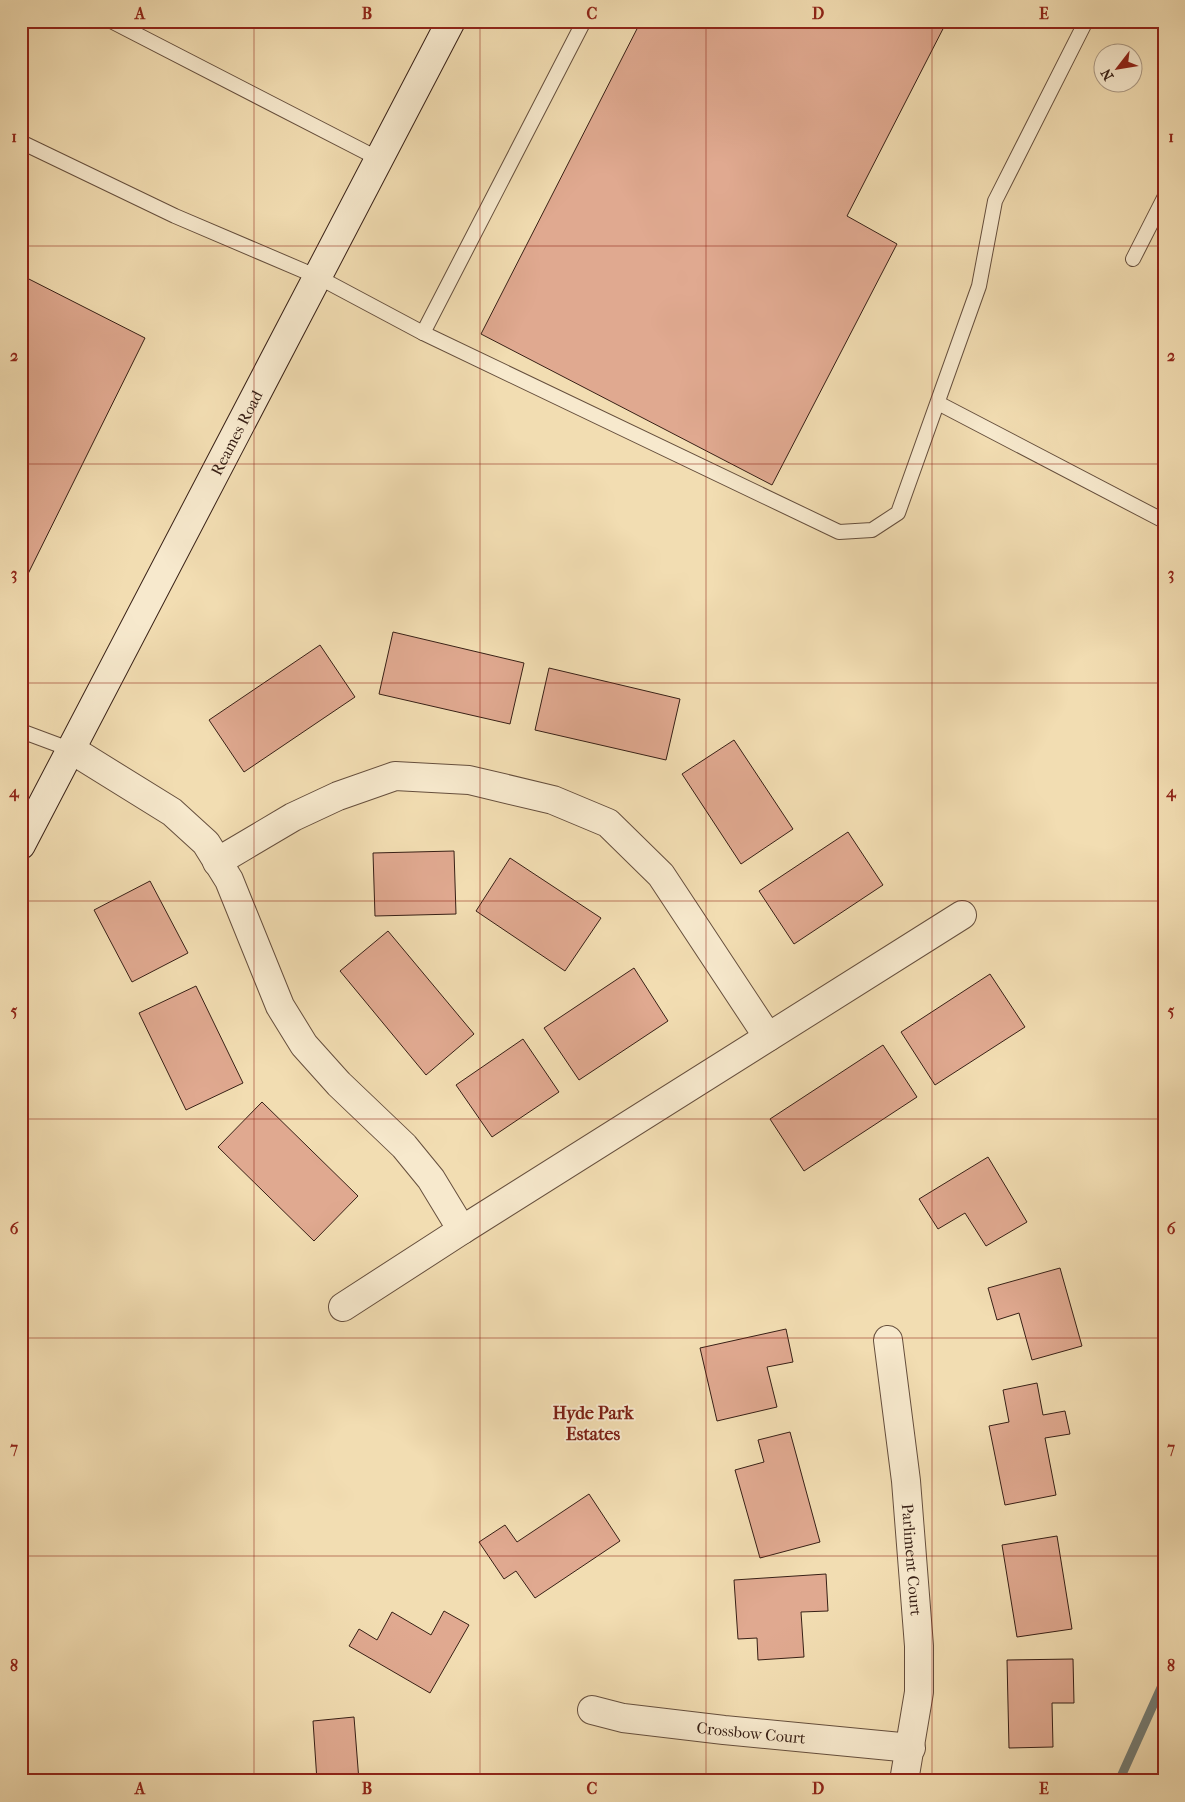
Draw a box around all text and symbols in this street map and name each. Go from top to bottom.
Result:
text: A [134,4,146,23]
text: B [362,4,372,23]
text: C [587,4,598,23]
text: D [812,4,824,23]
text: E [1039,4,1049,23]
north arrow [1092,42,1142,92]
text: N [1097,65,1117,83]
text: 1 [11,127,17,146]
text: 1 [1168,127,1174,146]
text: 2 [10,346,18,365]
text: 2 [1167,346,1175,365]
street label: Reames Road [207,387,267,479]
text: 3 [11,564,17,584]
text: 3 [1168,564,1174,584]
text: 4 [8,782,20,802]
text: 4 [1165,782,1177,802]
text: 5 [11,1001,18,1020]
text: 5 [1168,1001,1175,1020]
text: 6 [10,1219,19,1238]
text: 6 [1167,1219,1176,1238]
district label: Hyde Park Estates [552,1403,634,1445]
text: 7 [9,1438,18,1457]
text: 7 [1166,1438,1175,1457]
street label: Parliment Court [898,1503,926,1617]
text: 8 [10,1656,18,1675]
text: 8 [1167,1656,1175,1675]
street label: Crossbow Court [696,1718,807,1748]
text: A [134,1779,146,1798]
text: B [362,1779,372,1798]
text: C [587,1779,598,1798]
text: D [812,1779,824,1798]
text: E [1039,1779,1049,1798]

